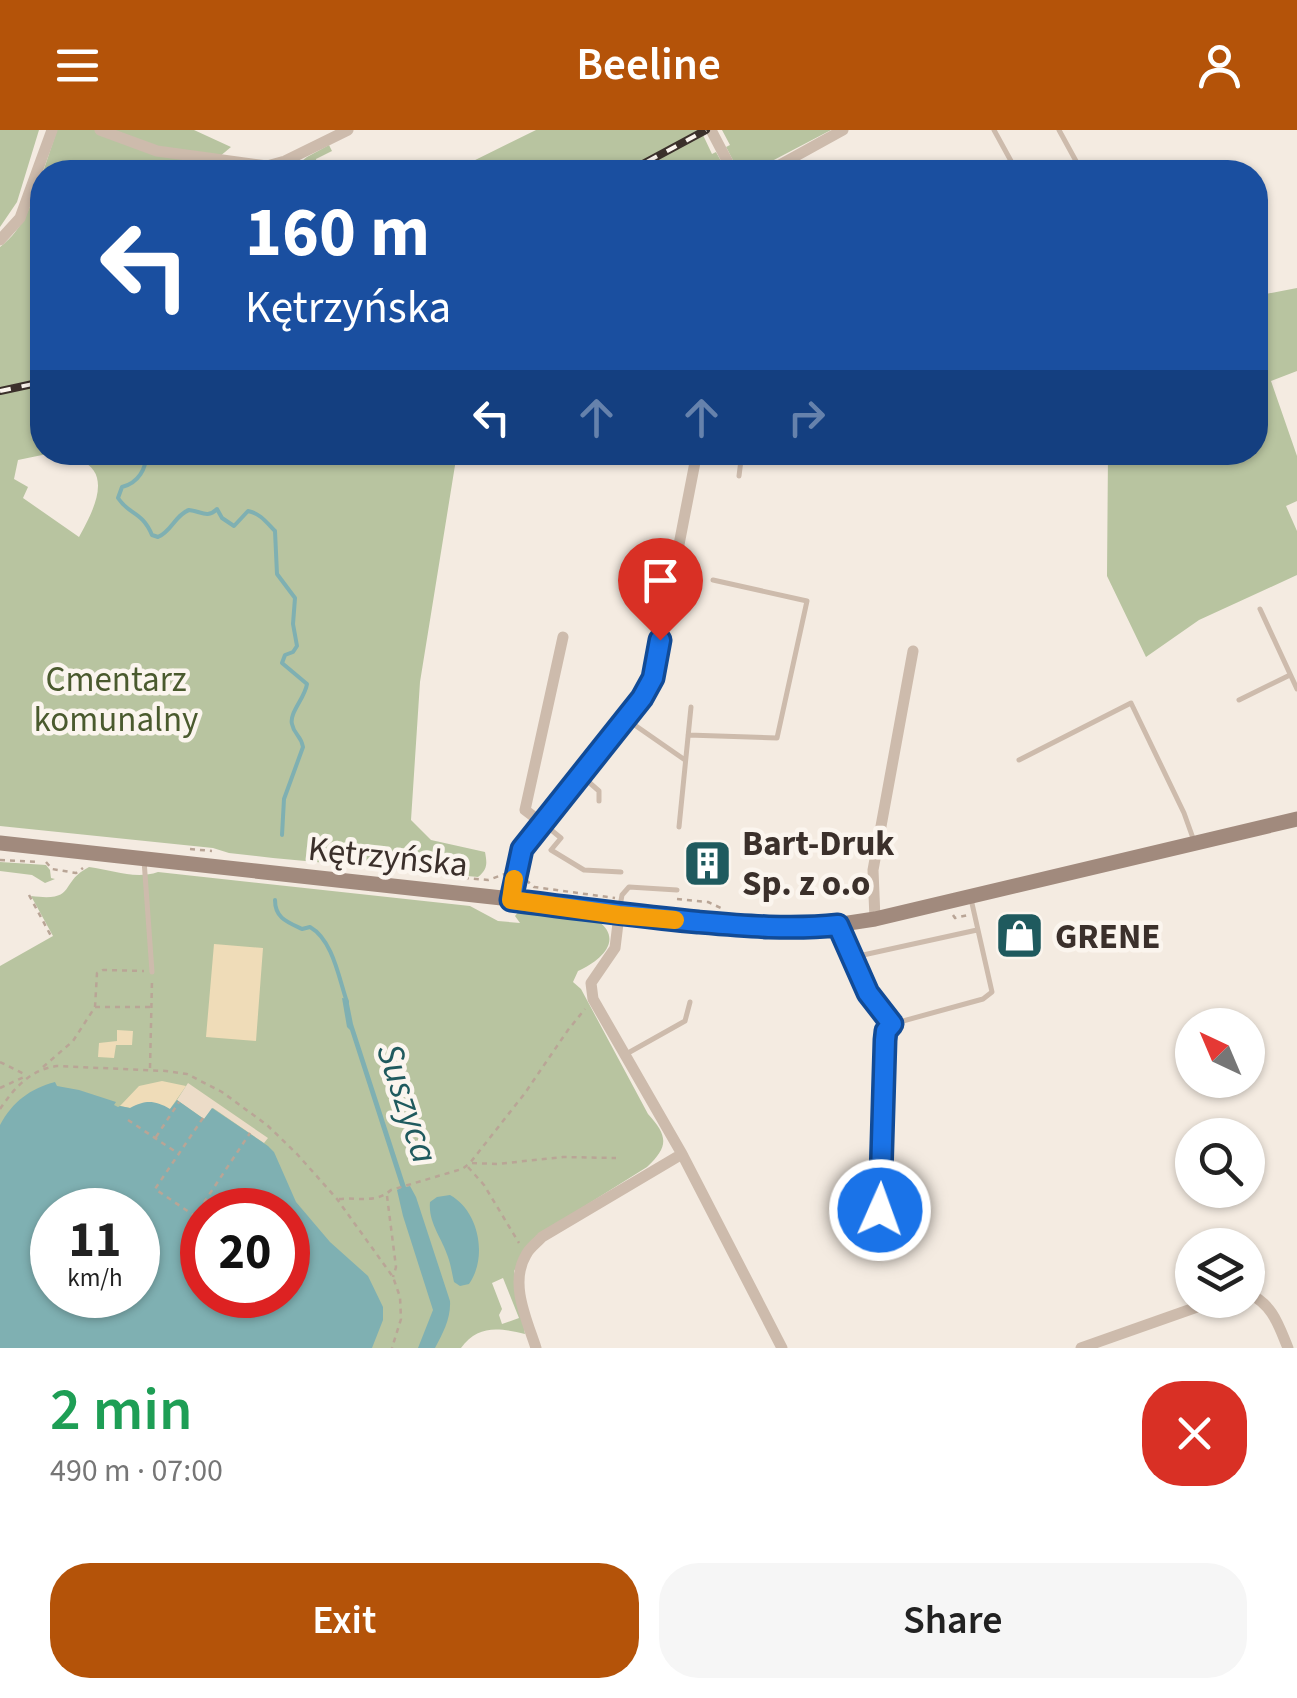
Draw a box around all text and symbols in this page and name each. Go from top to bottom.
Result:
text: Beeline [576,33,721,97]
icon: menu [50,38,105,93]
icon: person [1192,38,1247,93]
text: 160 m [245,183,430,283]
icon: left [80,200,210,330]
text: Kętrzyńska [245,276,451,340]
icon: left [464,390,519,445]
icon: ahead [569,390,624,445]
icon: ahead [674,390,729,445]
icon: right [779,390,834,445]
pin [618,538,703,641]
icon: arrive [633,553,688,608]
park label: Cmentarz komunalny [34,655,198,745]
place label: Bart-Druk Sp. z o.o [742,819,895,909]
street label: Kętrzyńska [306,824,470,890]
building icon: Bart-Druk Sp. z o.o [681,837,733,889]
shop icon: GRENE [994,910,1046,962]
place label: GRENE [1055,912,1160,962]
north arrow [1175,1008,1265,1098]
map controls [1175,1008,1265,1318]
water label: Suszyca [362,1036,452,1170]
button: search [1175,1118,1265,1208]
position arrow [828,1158,932,1262]
speed limit sign: 20 [180,1188,310,1318]
text: 11 [69,1205,121,1276]
button: layers [1175,1228,1265,1318]
text: km/h [67,1260,123,1296]
text: 2 min [50,1368,193,1453]
button: close [1142,1381,1247,1486]
text: 490 m · 07:00 [50,1448,223,1494]
button: Exit [50,1563,639,1678]
button: Share [659,1563,1247,1678]

